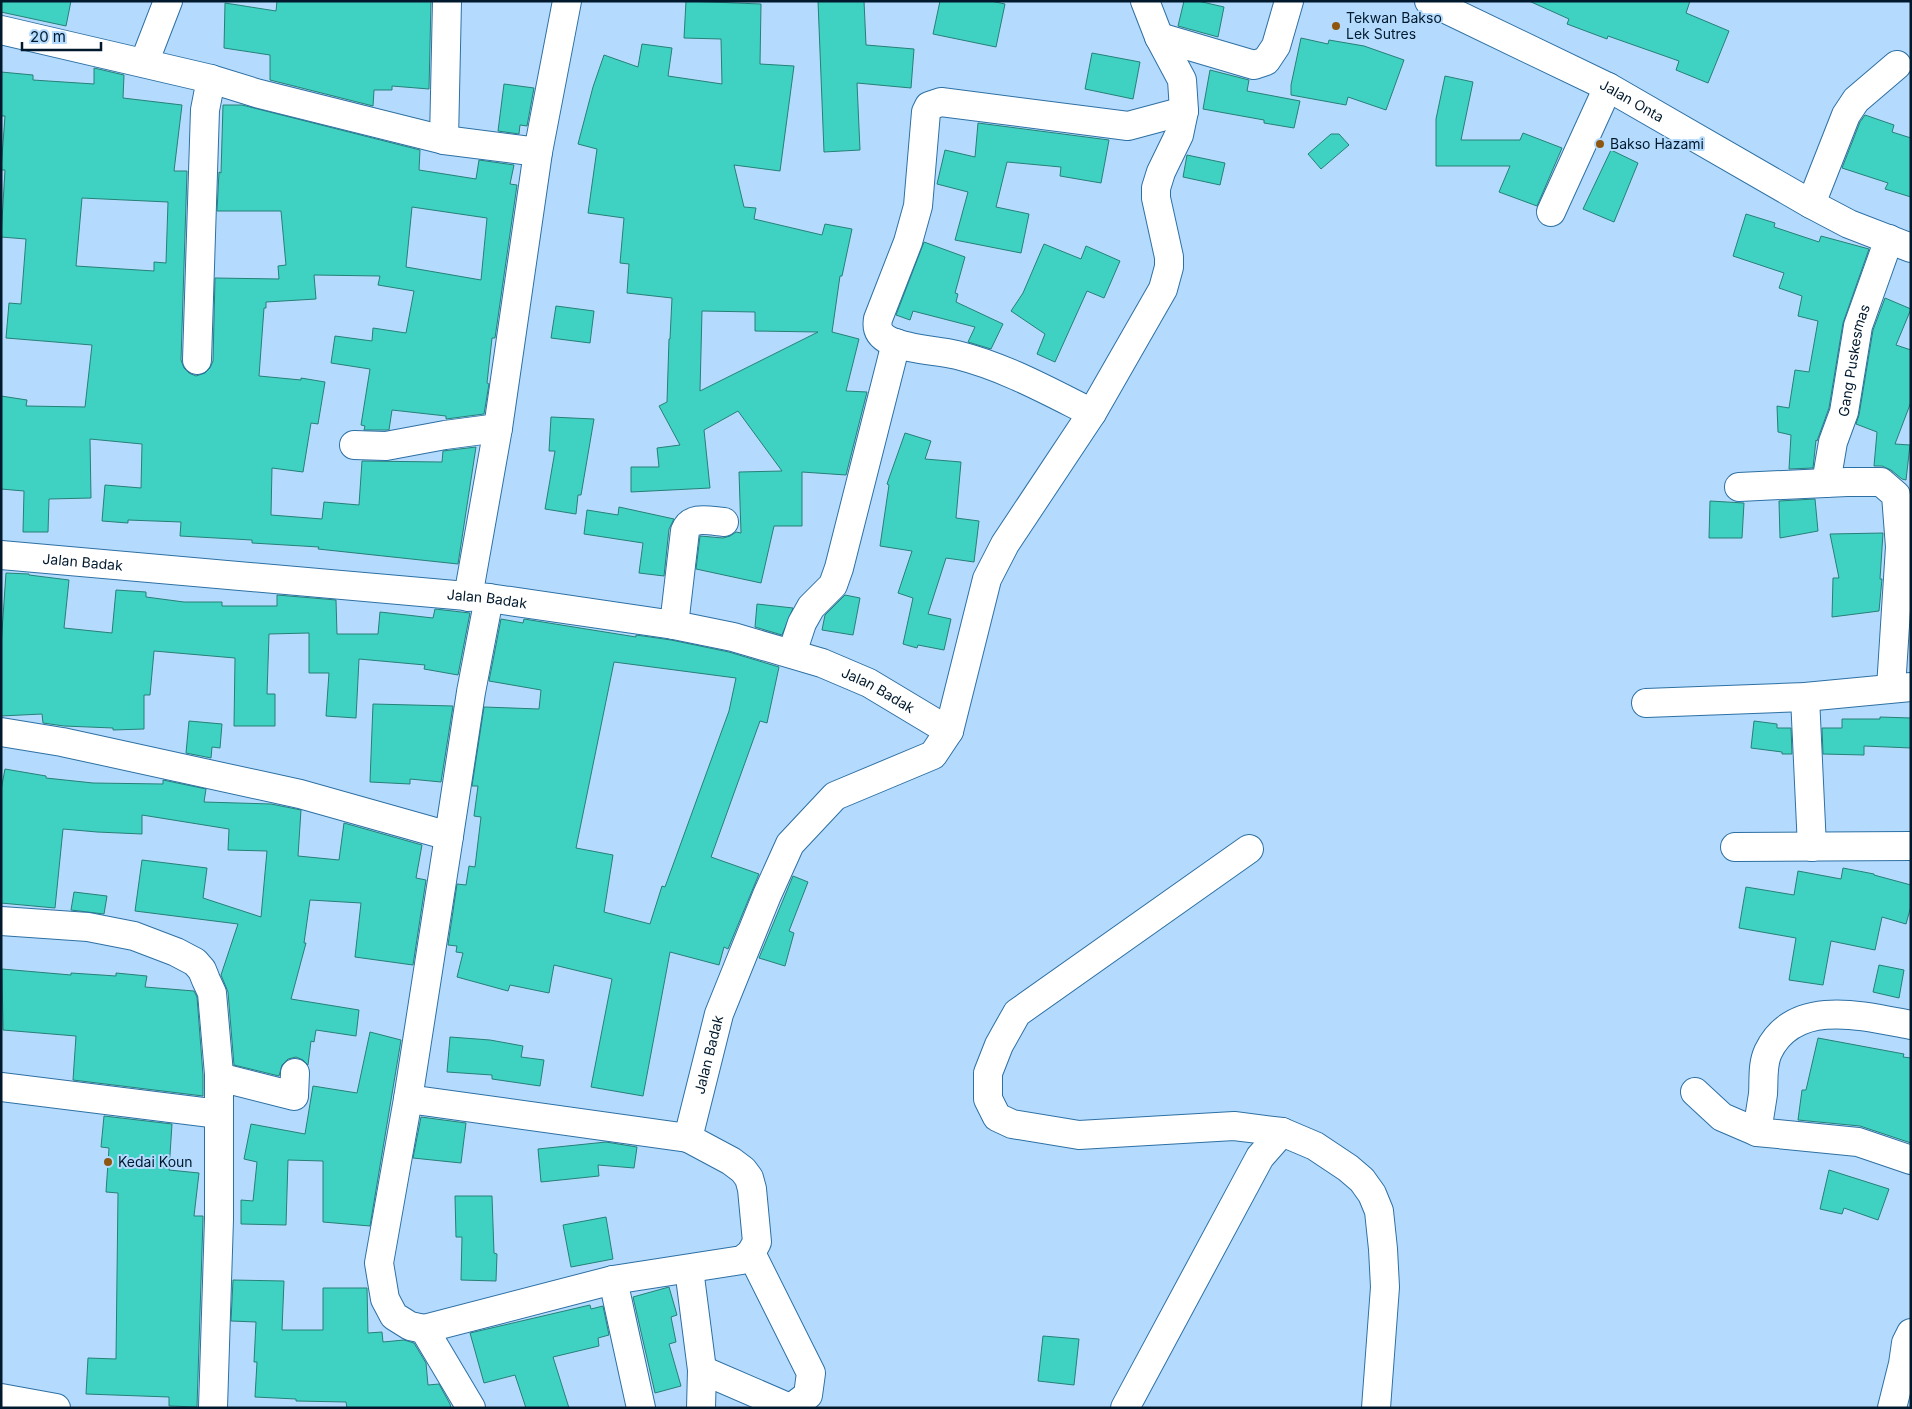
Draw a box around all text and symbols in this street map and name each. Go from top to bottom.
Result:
place label: Tekwan Bakso Lek Sutres [1346,9,1442,42]
scale bar [22,20,101,52]
marker: Tekwan Bakso Lek Sutres [1330,20,1342,32]
text: 20 m [30,27,66,46]
street label: Jalan Onta [1597,75,1667,125]
place label: Bakso Hazami [1610,135,1704,152]
marker: Bakso Hazami [1594,138,1606,150]
street label: Gang Puskesmas [1834,302,1873,418]
street label: Jalan Badak [42,550,124,574]
street label: Jalan Badak [446,585,529,612]
street label: Jalan Badak [839,663,918,716]
street label: Jalan Badak [690,1013,726,1096]
place label: Kedai Koun [118,1153,193,1170]
marker: Kedai Koun [102,1156,114,1168]

